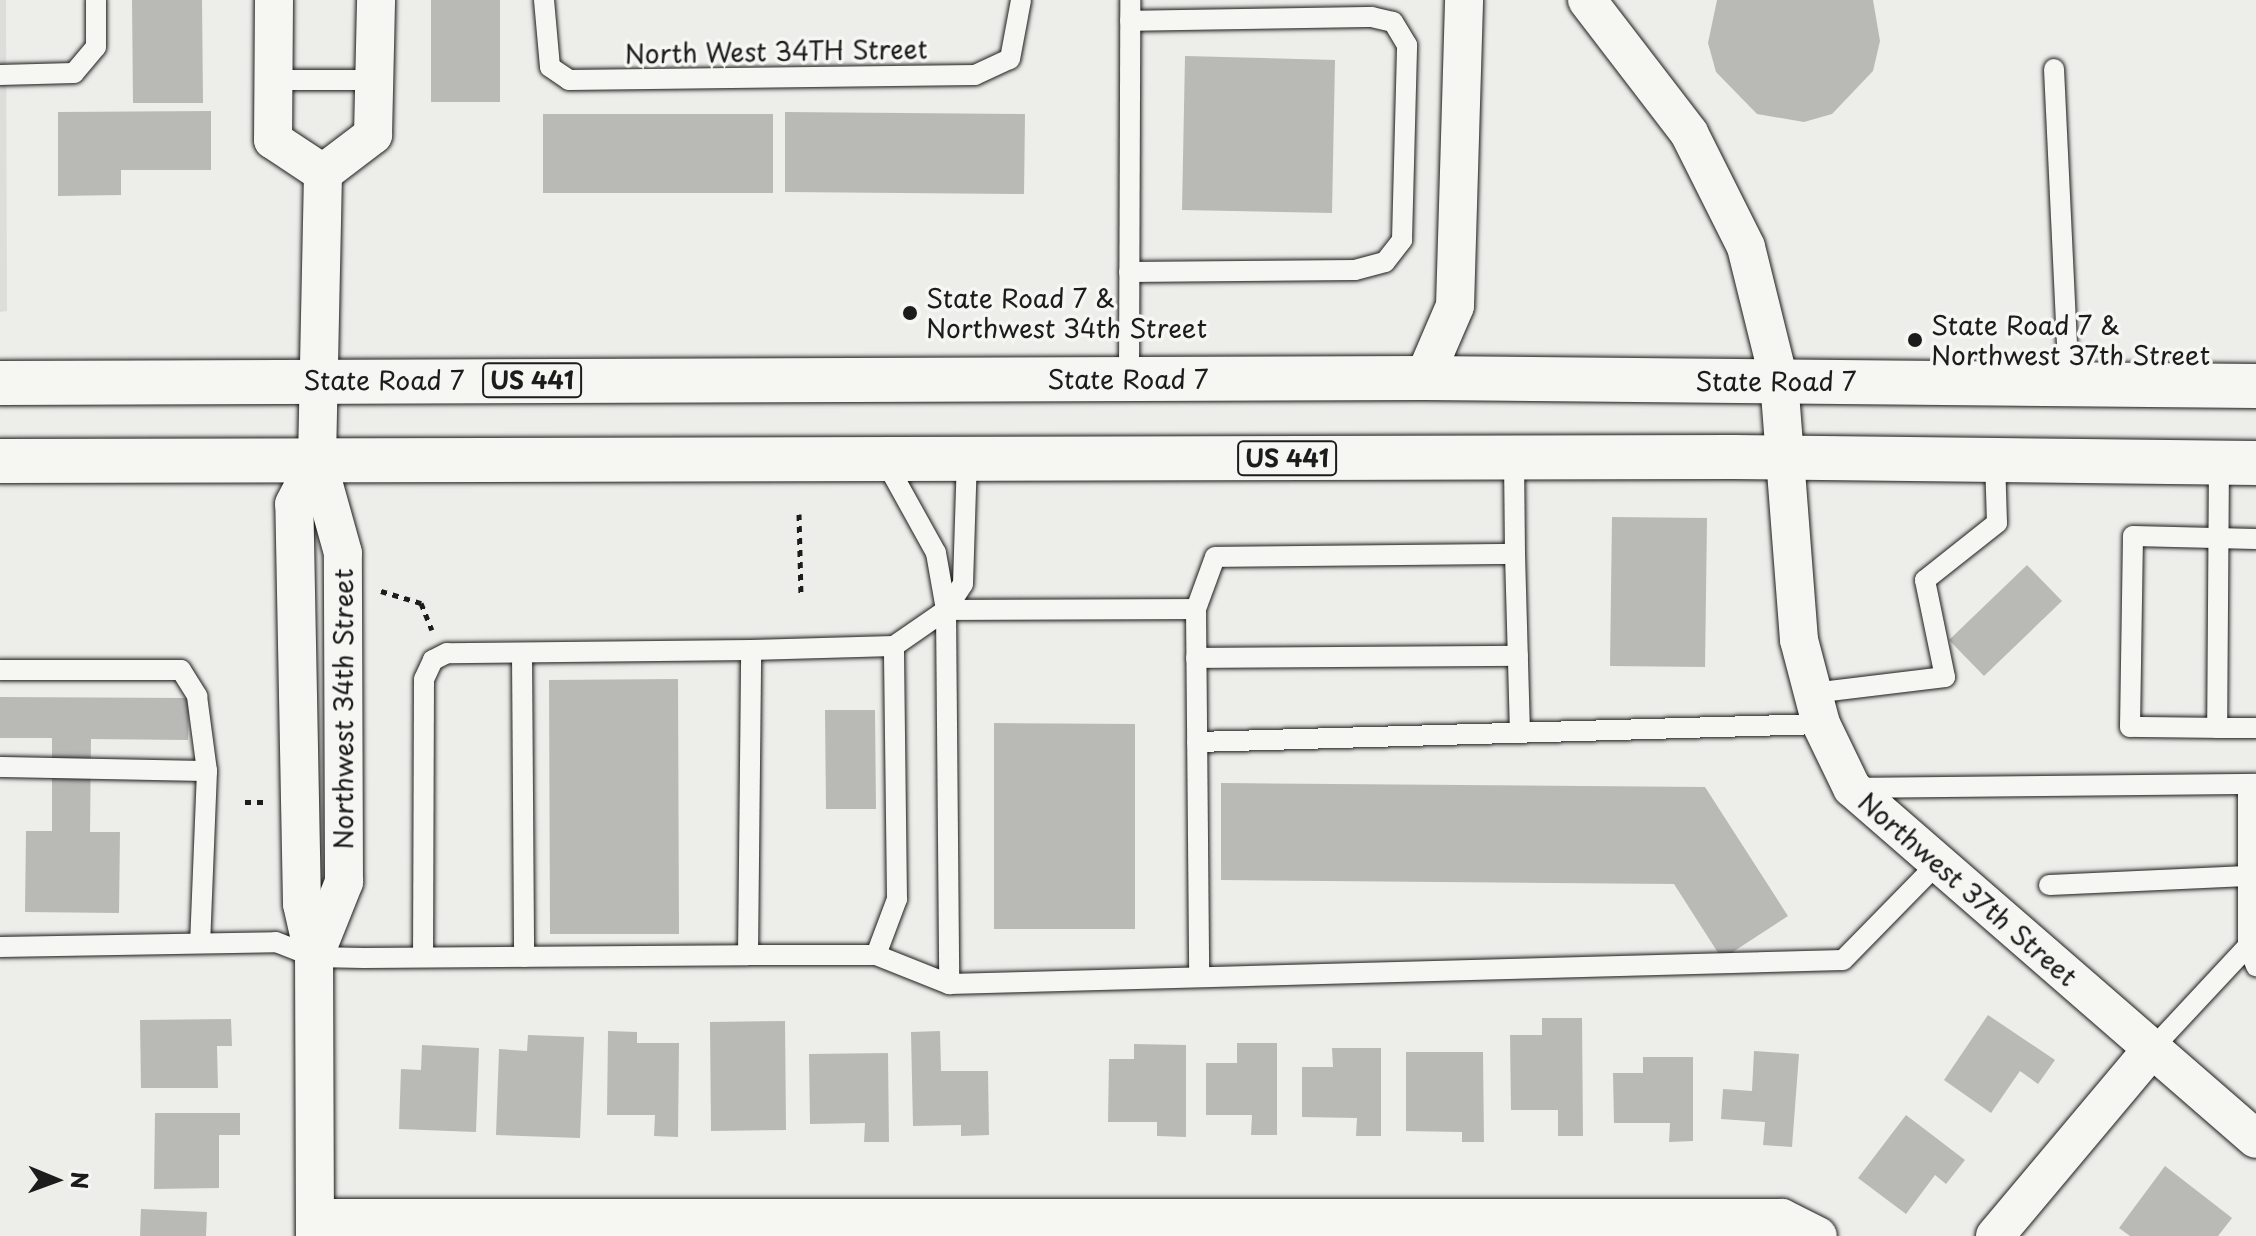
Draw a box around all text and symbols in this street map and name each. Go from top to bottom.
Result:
street label: North West 34TH Street [622,33,930,69]
place label: State Road 7 & Northwest 34th Street [926,282,1209,344]
marker: State Road 7 & Northwest 34th Street [901,304,919,322]
place label: State Road 7 & Northwest 37th Street [1931,309,2211,370]
marker: State Road 7 & Northwest 37th Street [1906,331,1924,349]
road number: US 441 [482,360,582,400]
street label: State Road 7 [1047,363,1209,395]
street label: State Road 7 [303,364,465,396]
street label: State Road 7 [1695,365,1857,397]
road number: US 441 [1237,438,1337,478]
street label: Northwest 34th Street [327,568,359,850]
street label: Northwest 37th Street [1852,785,2084,993]
north arrow [16,1140,96,1220]
text: N [64,1171,97,1189]

